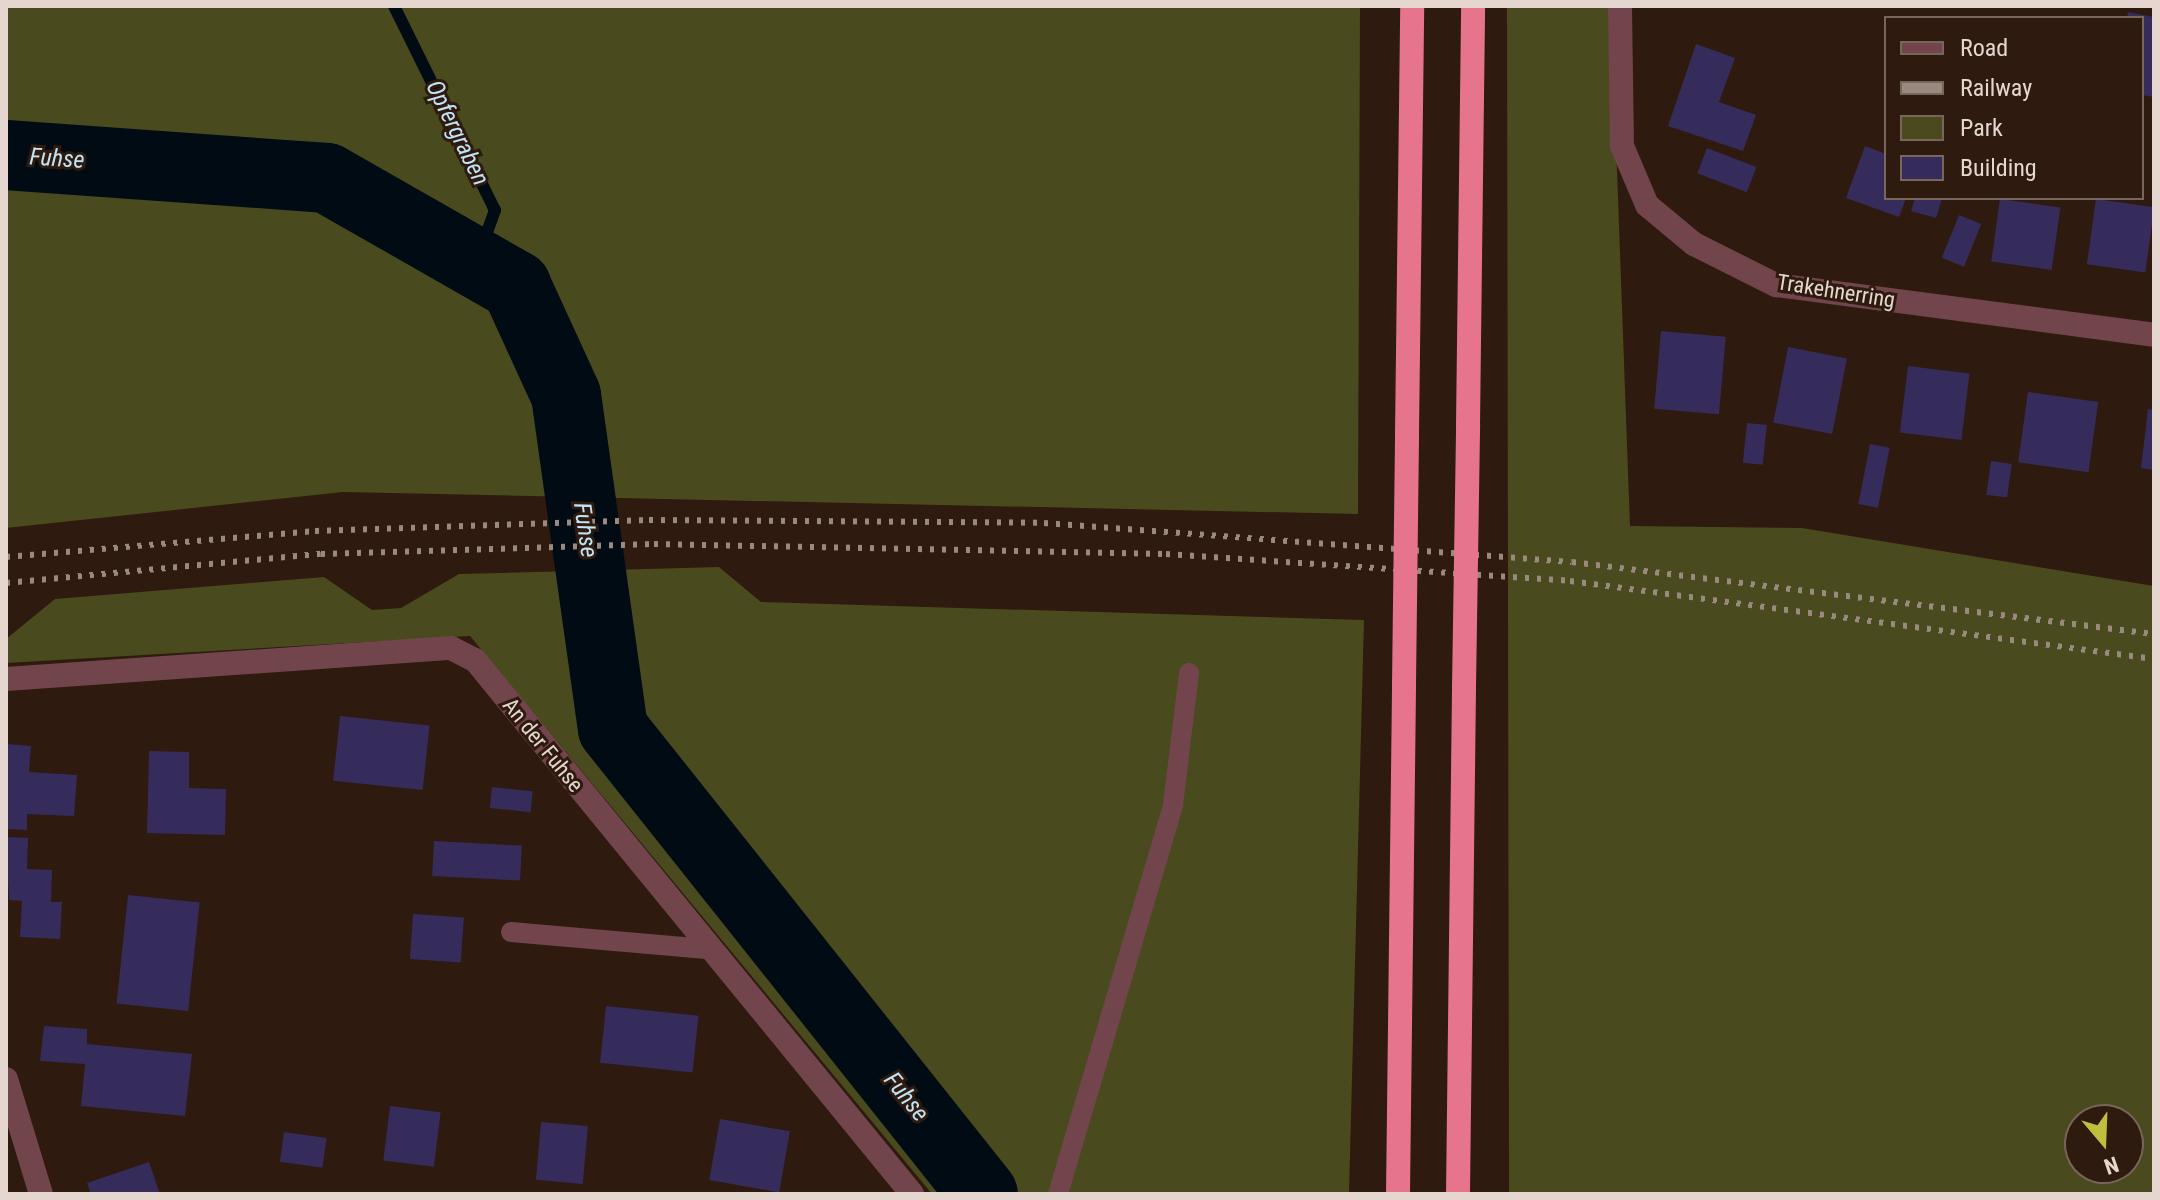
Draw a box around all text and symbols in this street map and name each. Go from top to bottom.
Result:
legend [1884,16,2144,200]
text: Road [1960,34,2008,62]
text: Railway [1960,74,2032,102]
water label: Opfergraben [419,76,495,190]
text: Park [1960,114,2003,142]
water label: Fuhse [29,143,85,175]
text: Building [1960,154,2037,182]
street label: Trakehnerring [1775,269,1897,313]
water label: Fuhse [567,501,603,559]
street label: An der Fuhse [497,693,589,797]
water label: Fuhse [878,1067,934,1127]
north arrow [2064,1104,2144,1184]
text: N [2101,1151,2122,1179]

